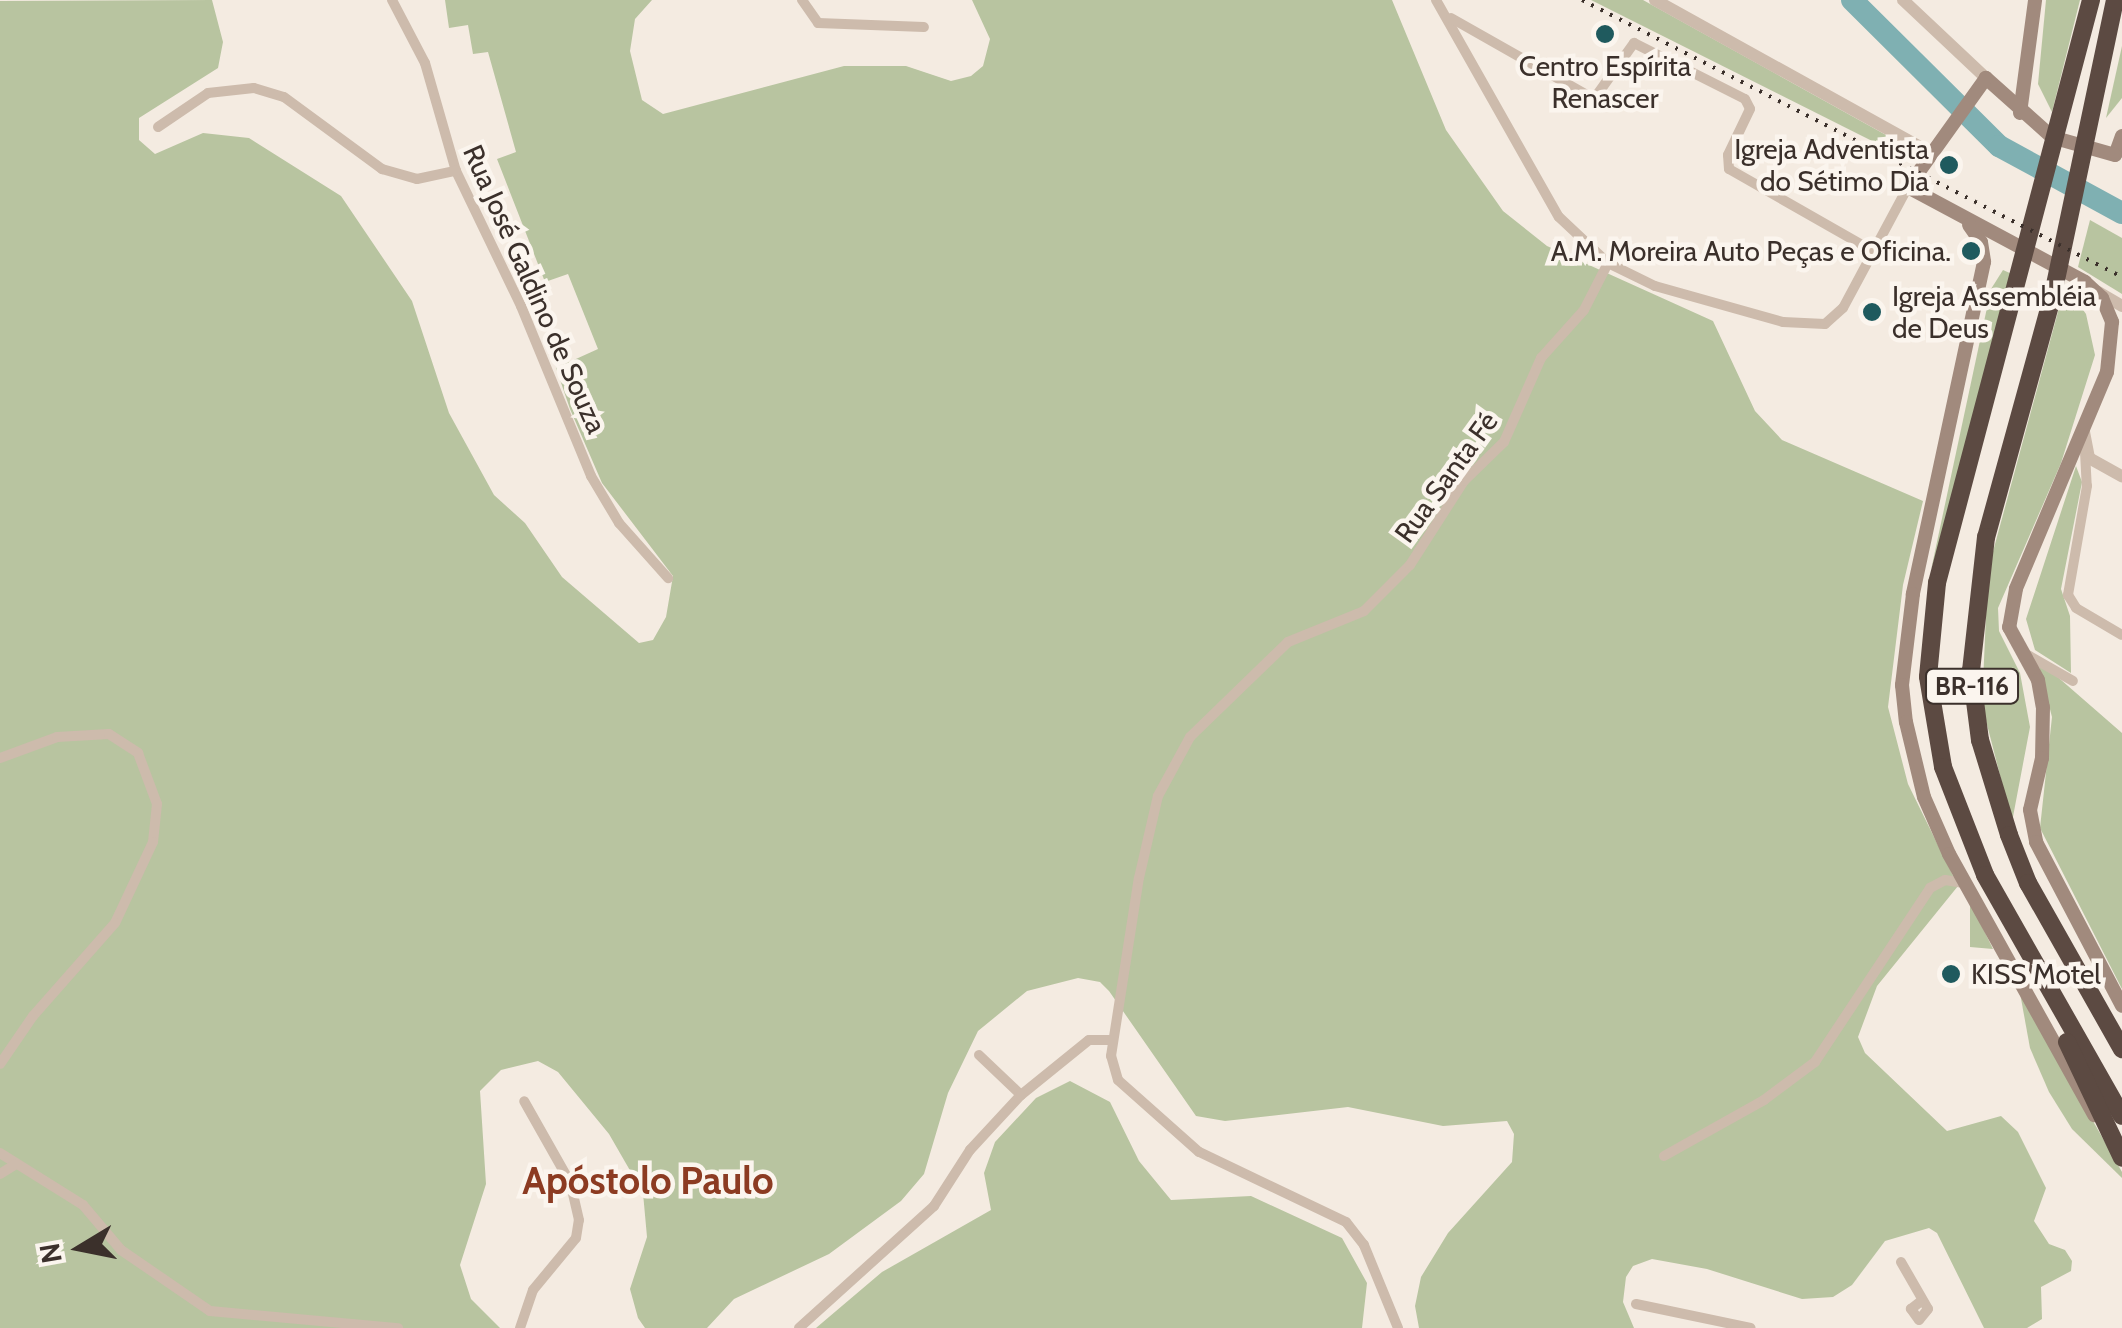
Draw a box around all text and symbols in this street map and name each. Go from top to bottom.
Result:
marker: Centro Espírita Renascer [1594,23,1616,45]
place label: Centro Espírita Renascer [1519,49,1691,115]
place label: Igreja Adventista do Sétimo Dia [1734,132,1929,198]
street label: Rua José Galdino de Souza [456,140,614,438]
marker: Igreja Adventista do Sétimo Dia [1938,154,1960,176]
place label: A.M. Moreira Auto Peças e Oficina. [1551,234,1951,268]
marker: A.M. Moreira Auto Peças e Oficina. [1960,240,1982,262]
place label: Igreja Assembléia de Deus [1892,279,2096,345]
marker: Igreja Assembléia de Deus [1861,301,1883,323]
street label: Rua Santa Fé [1387,405,1505,549]
road number: BR-116 [1924,666,2020,706]
place label: KISS Motel [1971,957,2101,991]
marker: KISS Motel [1940,963,1962,985]
district label: Apóstolo Paulo [522,1158,774,1204]
north arrow [30,1198,130,1298]
text: N [32,1241,69,1266]

